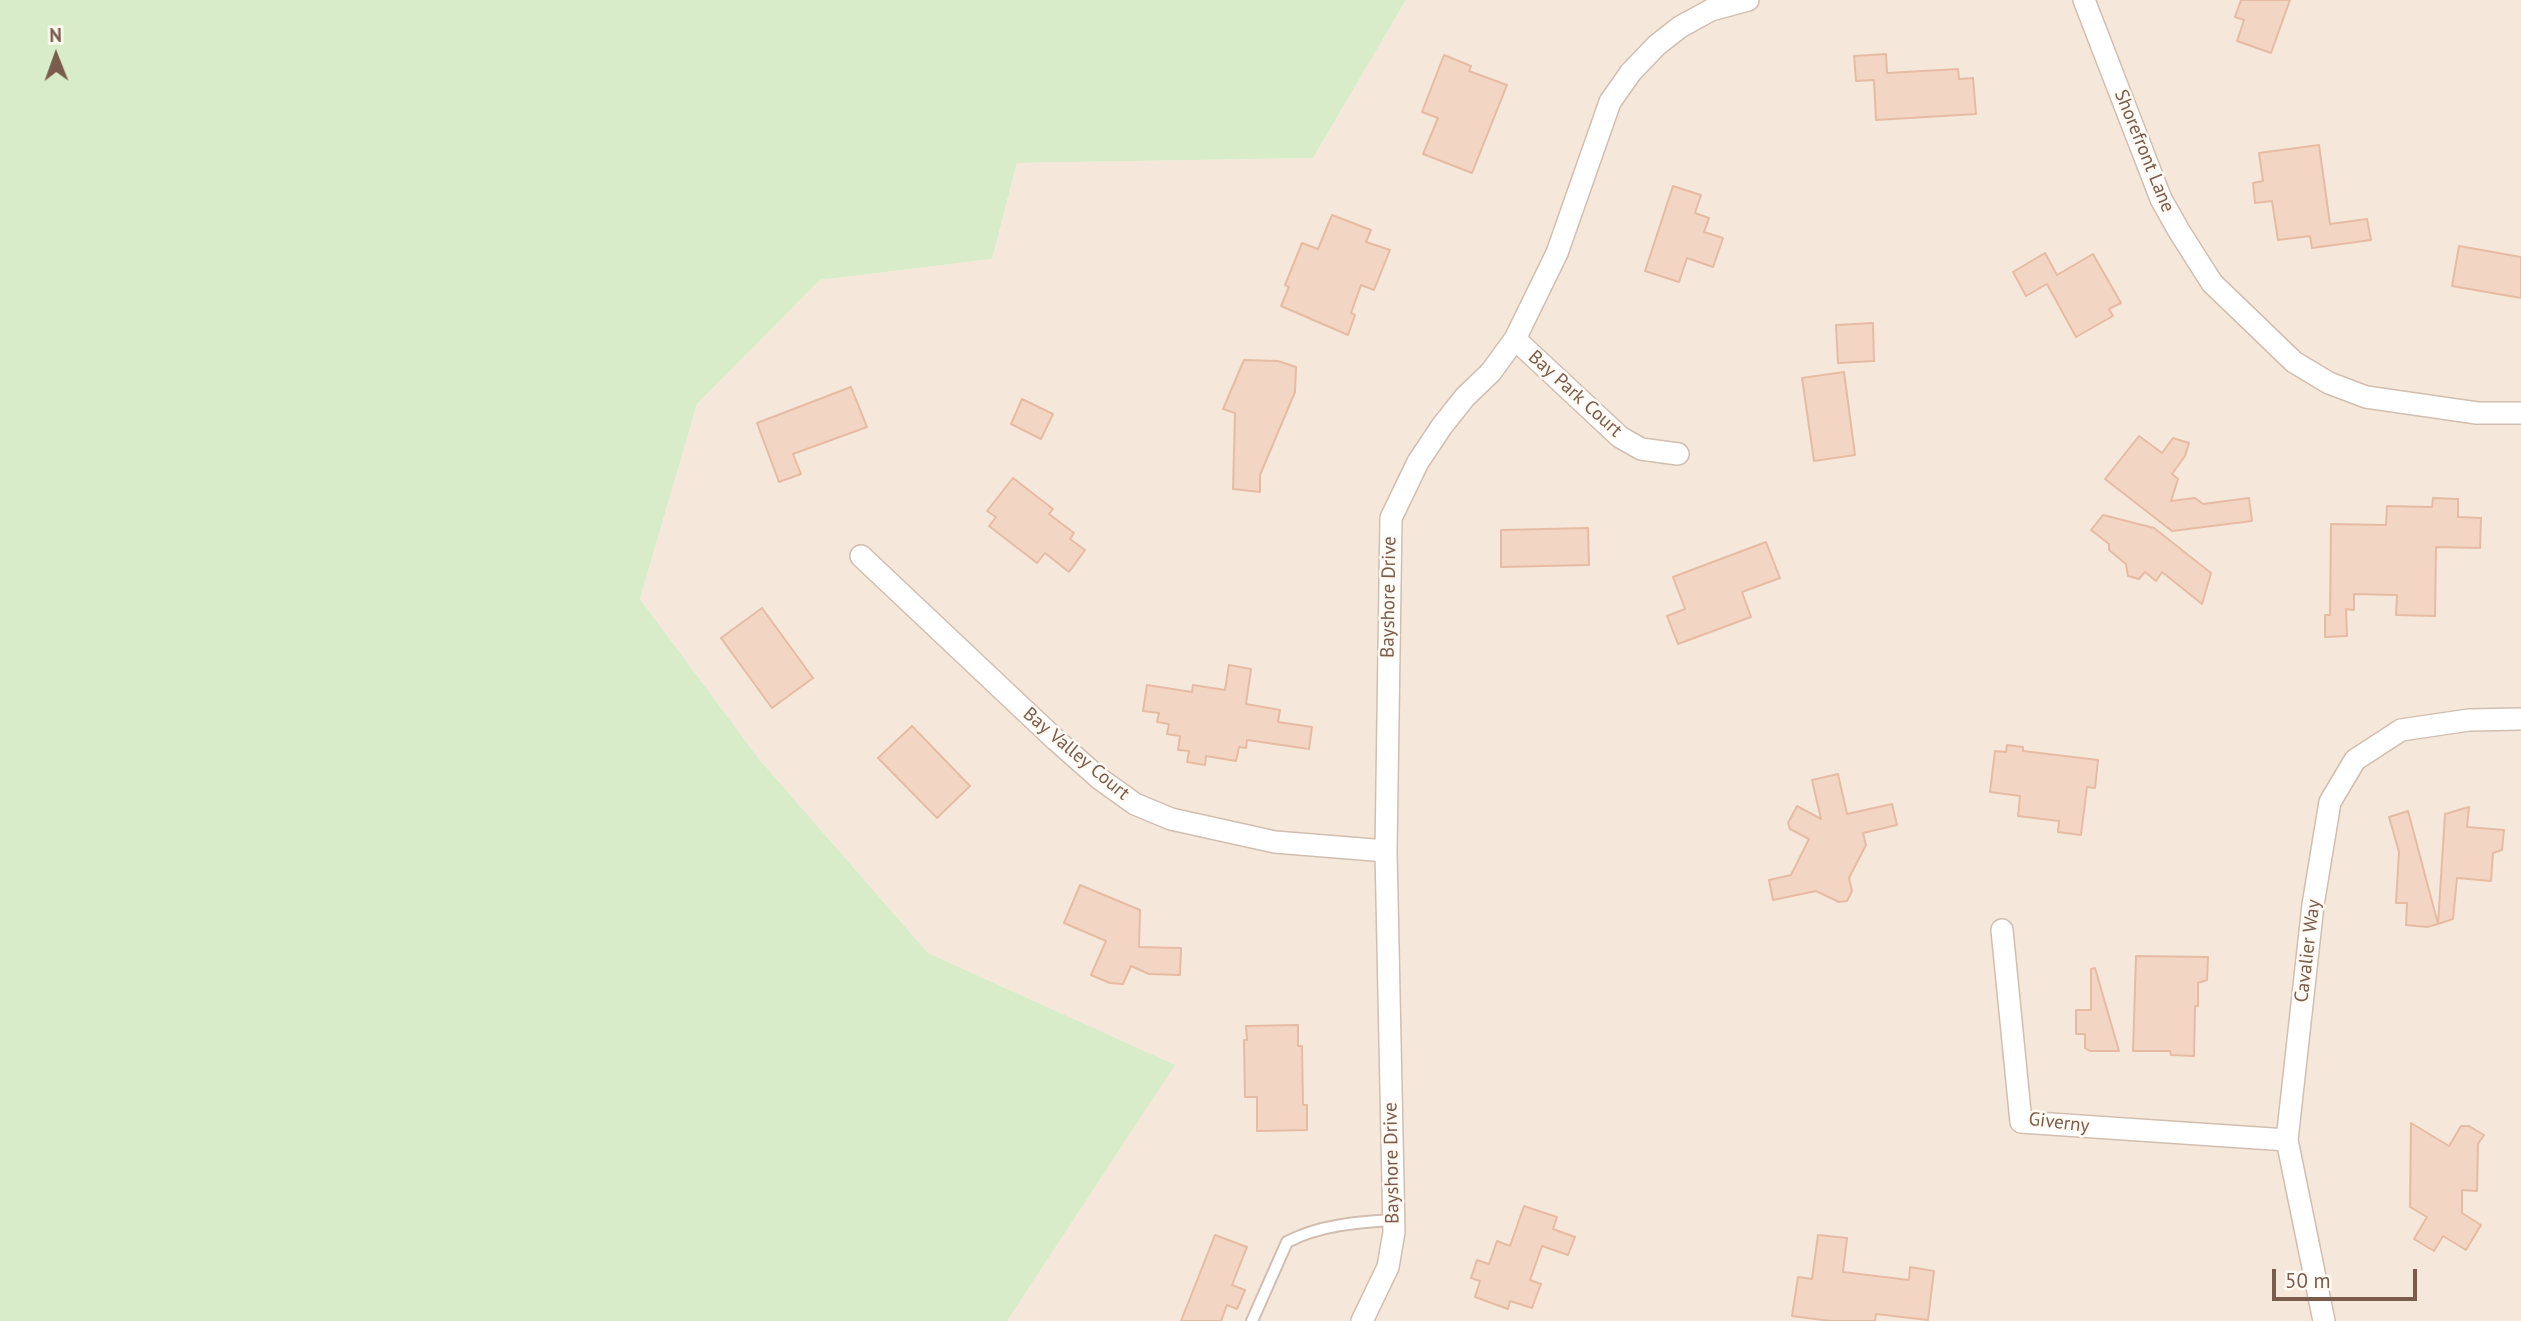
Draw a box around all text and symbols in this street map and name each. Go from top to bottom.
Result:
north arrow [21,21,91,91]
text: N [49,23,62,47]
street label: Shorefront Lane [2109,86,2179,216]
street label: Bay Park Court [1523,346,1627,442]
street label: Bayshore Drive [1377,536,1401,658]
street label: Bay Valley Court [1018,703,1134,805]
street label: Cavalier Way [2290,898,2326,1004]
street label: Bayshore Drive [1380,1102,1404,1224]
street label: Giverny [2027,1108,2091,1138]
scale bar [2276,1254,2421,1298]
text: 50 m [2285,1267,2331,1294]

